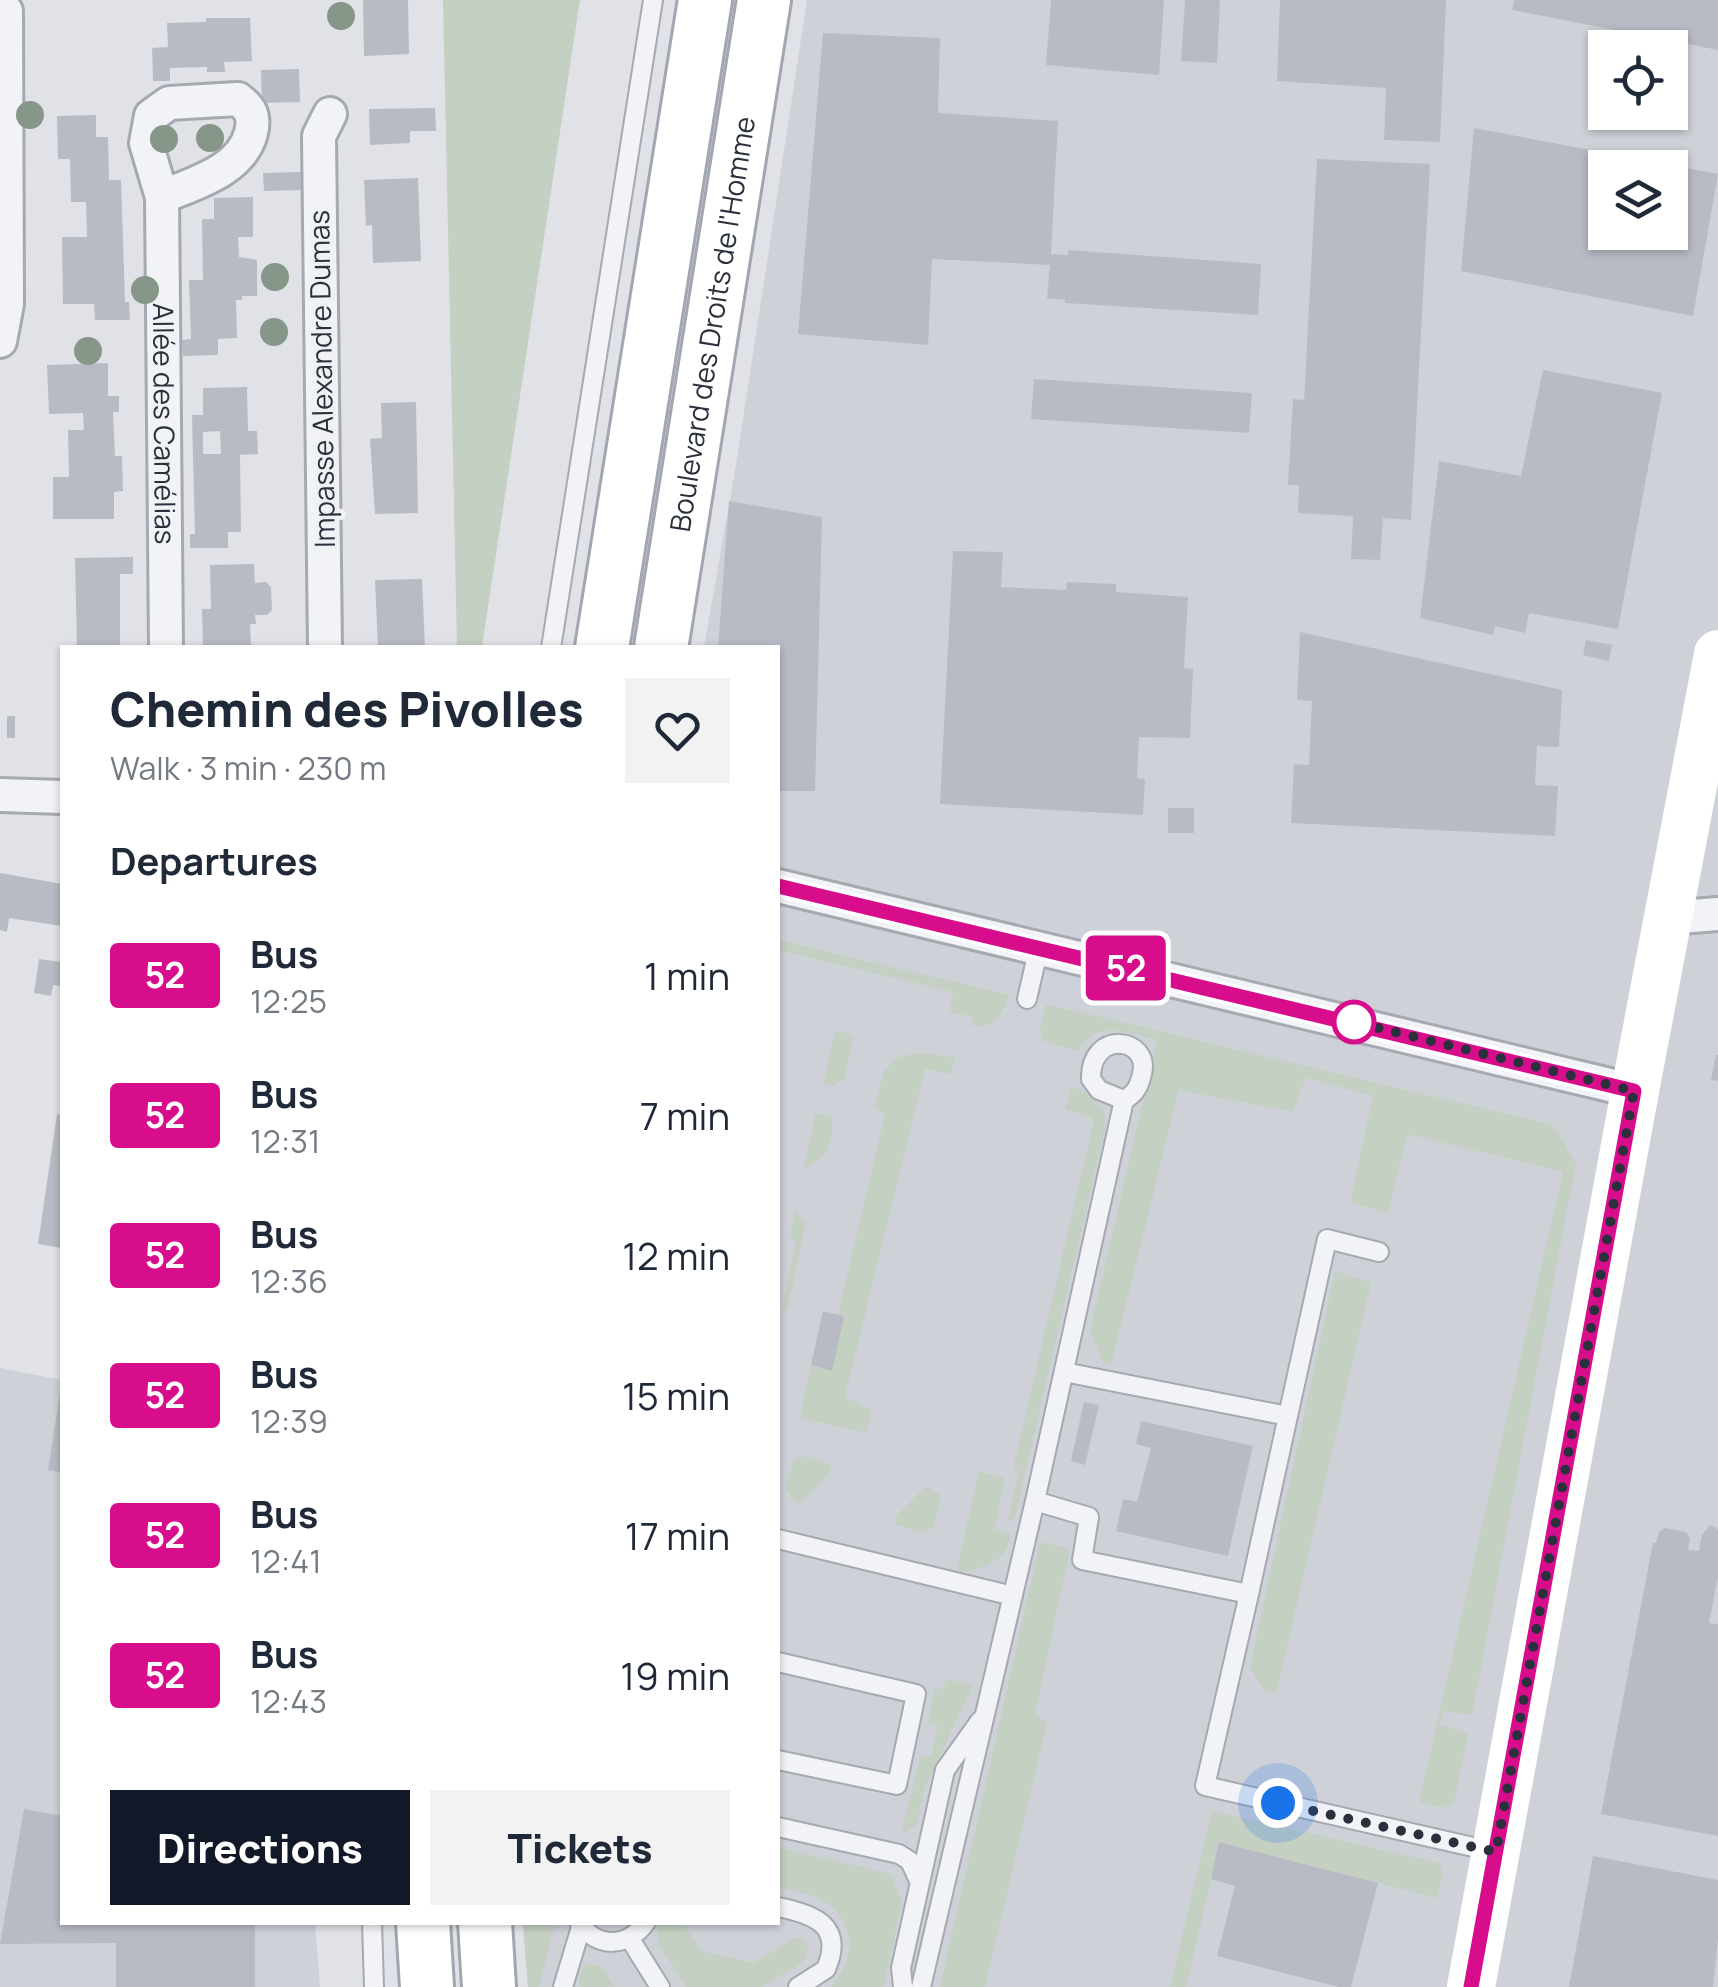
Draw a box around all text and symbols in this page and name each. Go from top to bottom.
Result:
map controls [1588,30,1688,250]
button: locate [1588,30,1688,130]
street label: Boulevard des Droits de l'Homme [660,113,763,534]
button: layers [1588,150,1688,250]
street label: Impasse Alexandre Dumas [299,210,343,548]
street label: Allée des Camélias [145,303,185,545]
text: Chemin des Pivolles [110,676,584,741]
button: heart [625,678,730,783]
text: Walk · 3 min · 230 m [110,746,386,790]
text: Departures [110,834,318,886]
text: Bus [250,927,318,979]
line badge: 52 [1081,936,1171,1000]
text: 52 [1106,944,1146,992]
text: 1 min [644,949,730,1001]
text: 52 [145,951,185,999]
text: 12:25 [250,979,327,1023]
unlabelled marker [1333,1001,1375,1043]
text: Bus [250,1067,318,1119]
text: 7 min [640,1089,730,1141]
text: 52 [145,1091,185,1139]
text: 12:31 [250,1119,320,1163]
text: Bus [250,1207,318,1259]
text: 12 min [622,1229,730,1281]
text: 52 [145,1231,185,1279]
text: 12:36 [250,1259,328,1303]
text: Bus [250,1347,318,1399]
text: 15 min [622,1369,730,1421]
text: 52 [145,1371,185,1419]
text: 12:39 [250,1399,328,1443]
text: Bus [250,1487,318,1539]
text: 17 min [625,1509,730,1561]
text: 52 [145,1511,185,1559]
text: 12:41 [250,1539,322,1583]
text: Bus [250,1627,318,1679]
text: 19 min [620,1649,730,1701]
text: 52 [145,1651,185,1699]
text: 12:43 [250,1679,327,1723]
your location [1253,1778,1303,1828]
button: Directions [110,1790,410,1905]
button: Tickets [430,1790,730,1905]

